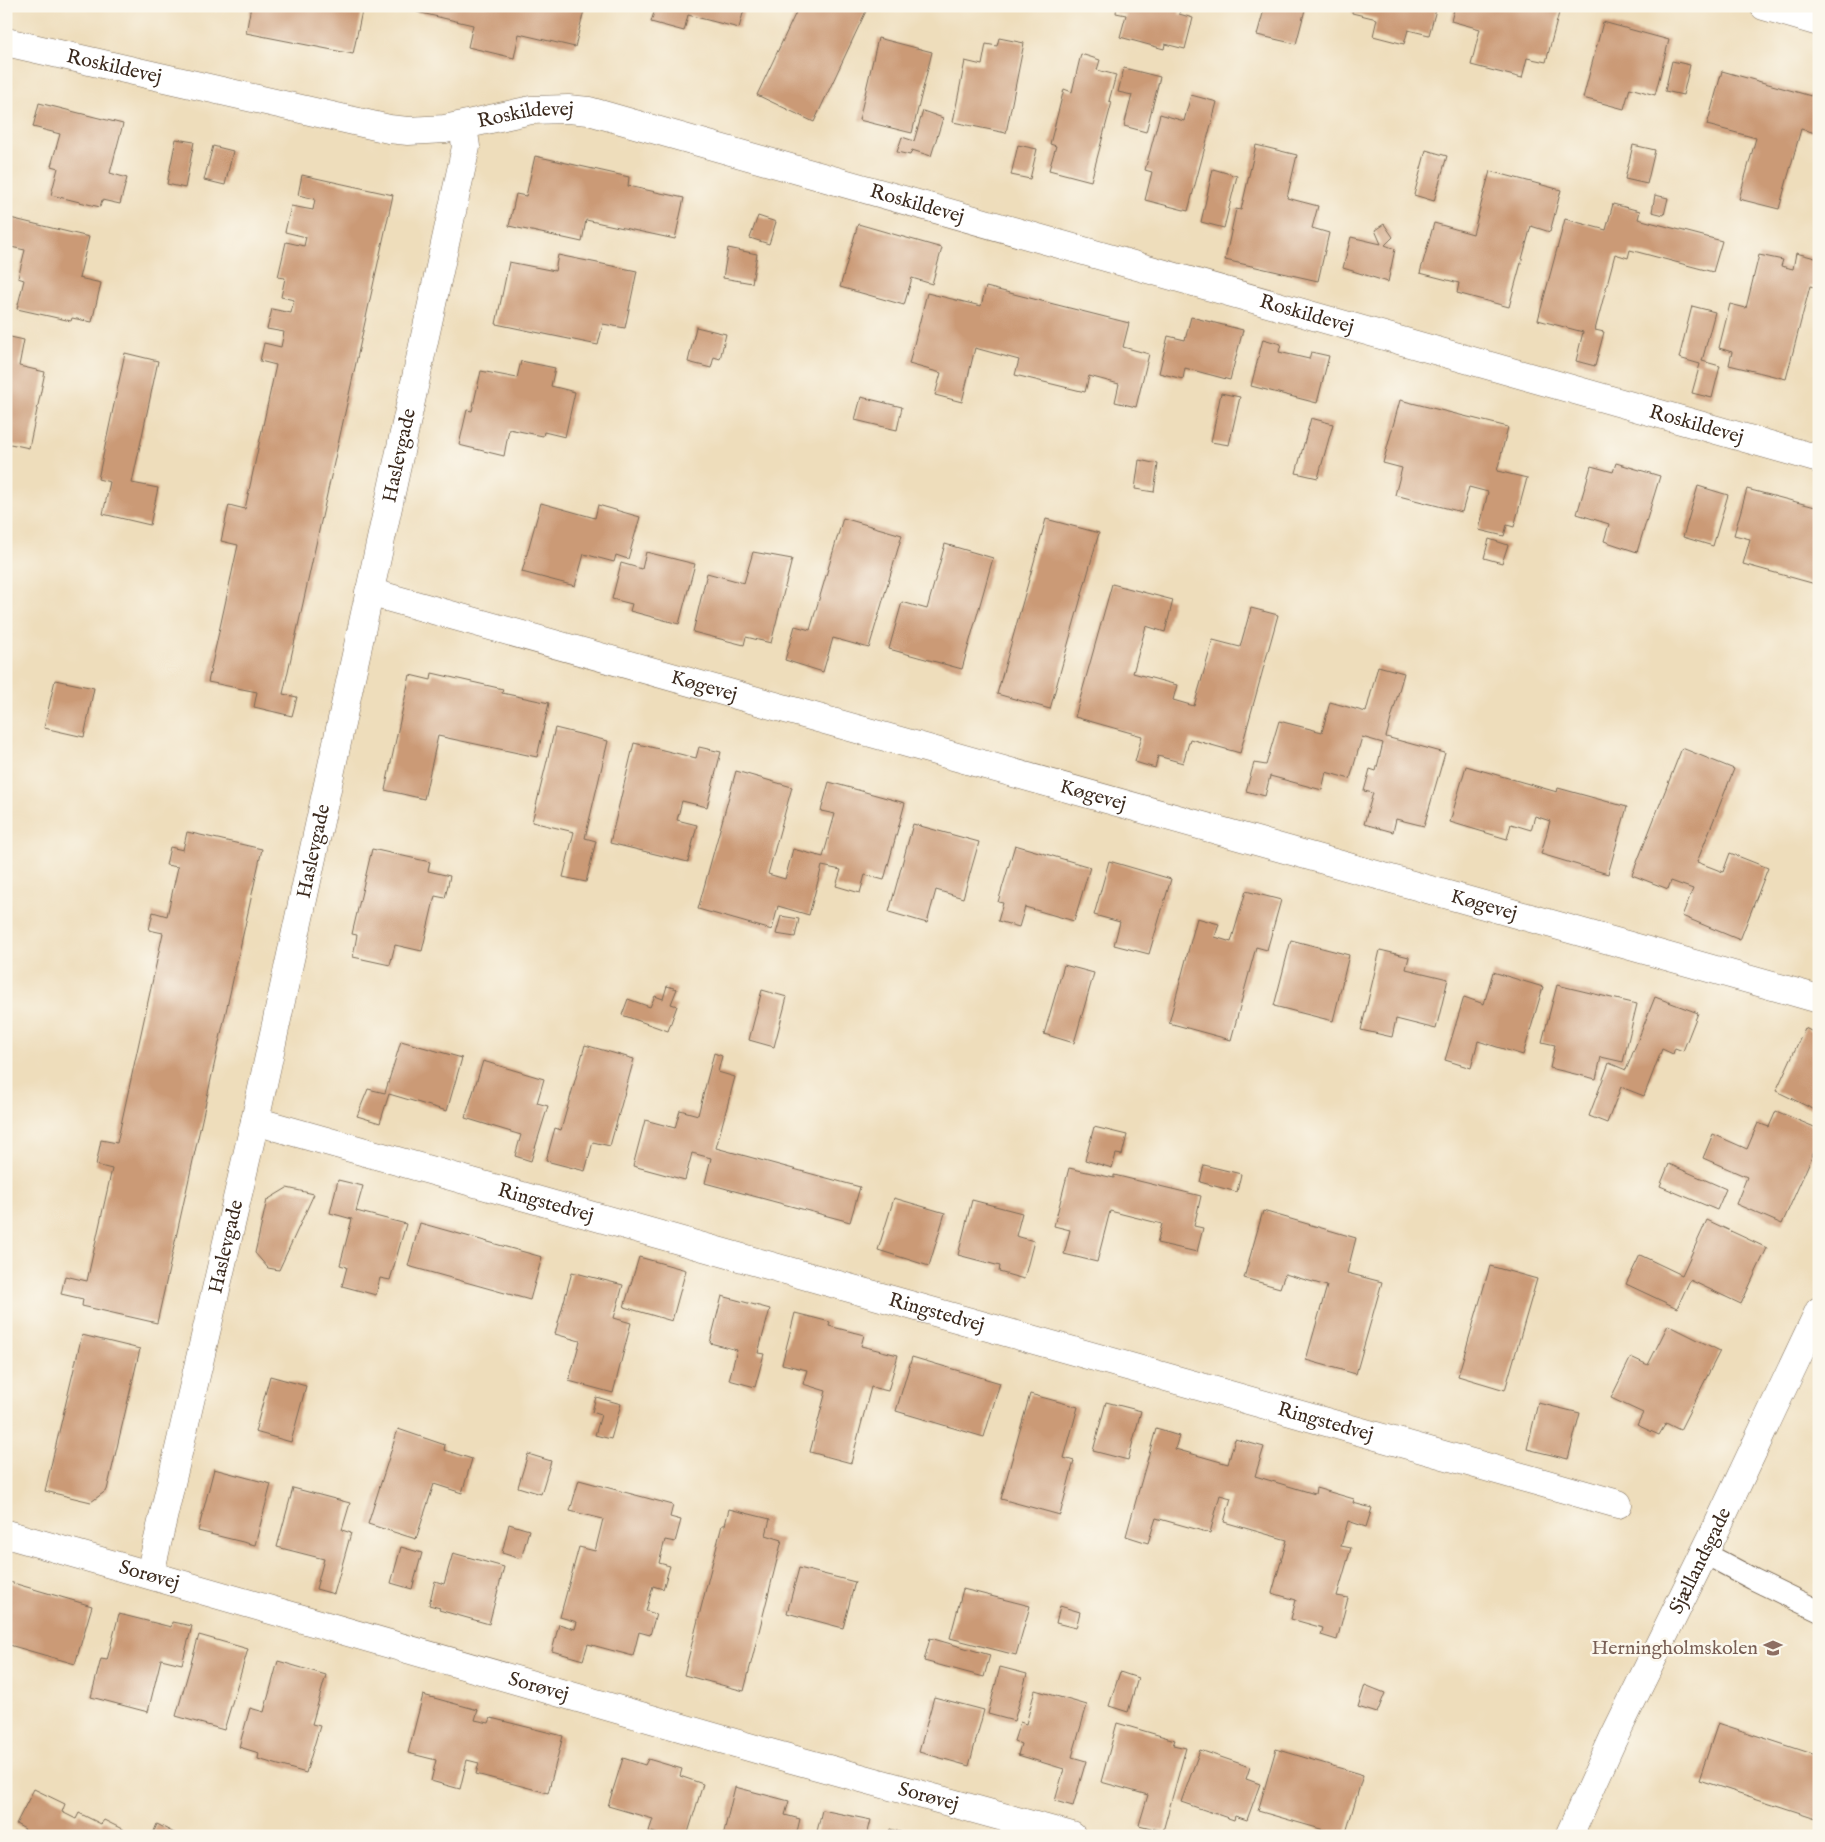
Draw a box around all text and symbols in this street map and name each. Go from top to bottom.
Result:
street label: Roskildevej [64,44,164,90]
street label: Roskildevej [475,96,575,134]
street label: Roskildevej [867,179,967,229]
street label: Roskildevej [1257,289,1357,339]
street label: Roskildevej [1646,399,1747,450]
street label: Haslevgade [377,406,422,505]
street label: Køgevej [668,665,740,707]
street label: Køgevej [1057,774,1129,816]
street label: Haslevgade [291,802,336,901]
street label: Køgevej [1448,884,1520,926]
street label: Ringstedvej [495,1177,596,1228]
street label: Haslevgade [203,1197,249,1296]
street label: Ringstedvej [886,1287,987,1338]
street label: Ringstedvej [1275,1396,1376,1447]
street label: Sjællandsgade [1664,1503,1737,1618]
street label: Sorøvej [116,1555,182,1596]
place label: Herningholmskolen [1591,1636,1758,1661]
school or university icon: Herningholmskolen [1762,1637,1784,1659]
street label: Sorøvej [505,1666,572,1707]
street label: Sorøvej [895,1776,961,1817]

